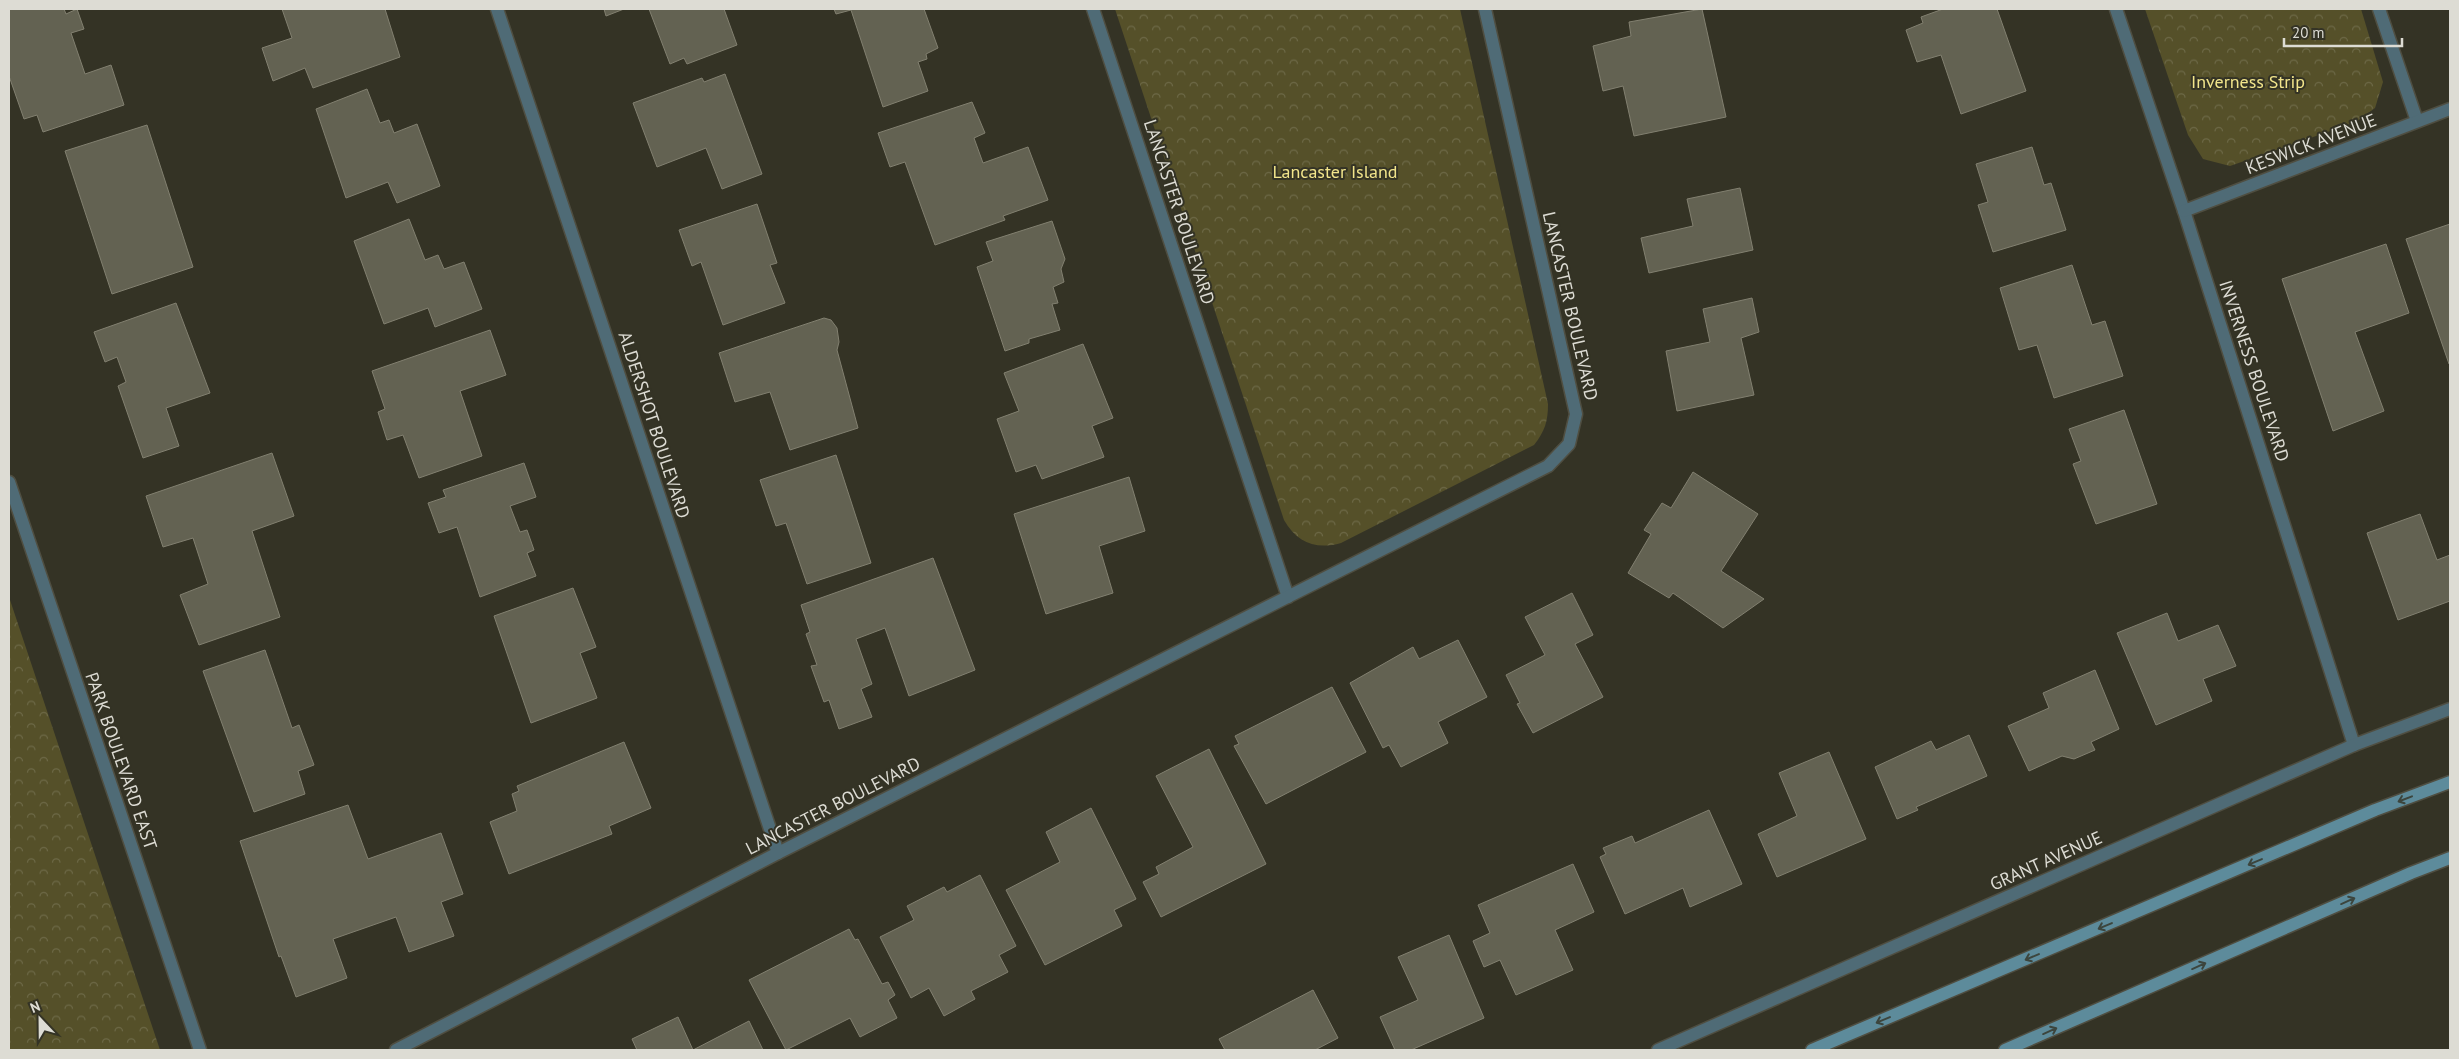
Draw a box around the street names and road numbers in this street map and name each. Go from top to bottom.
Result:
street label: KESWICK AVENUE [2242,108,2380,179]
street label: LANCASTER BOULEVARD [1139,117,1220,307]
street label: LANCASTER BOULEVARD [1538,209,1603,403]
street label: INVERNESS BOULEVARD [2214,277,2295,465]
street label: ALDERSHOT BOULEVARD [613,329,696,521]
street label: PARK BOULEVARD EAST [80,669,163,852]
street label: LANCASTER BOULEVARD [742,751,924,860]
street label: GRANT AVENUE [1986,826,2106,896]

